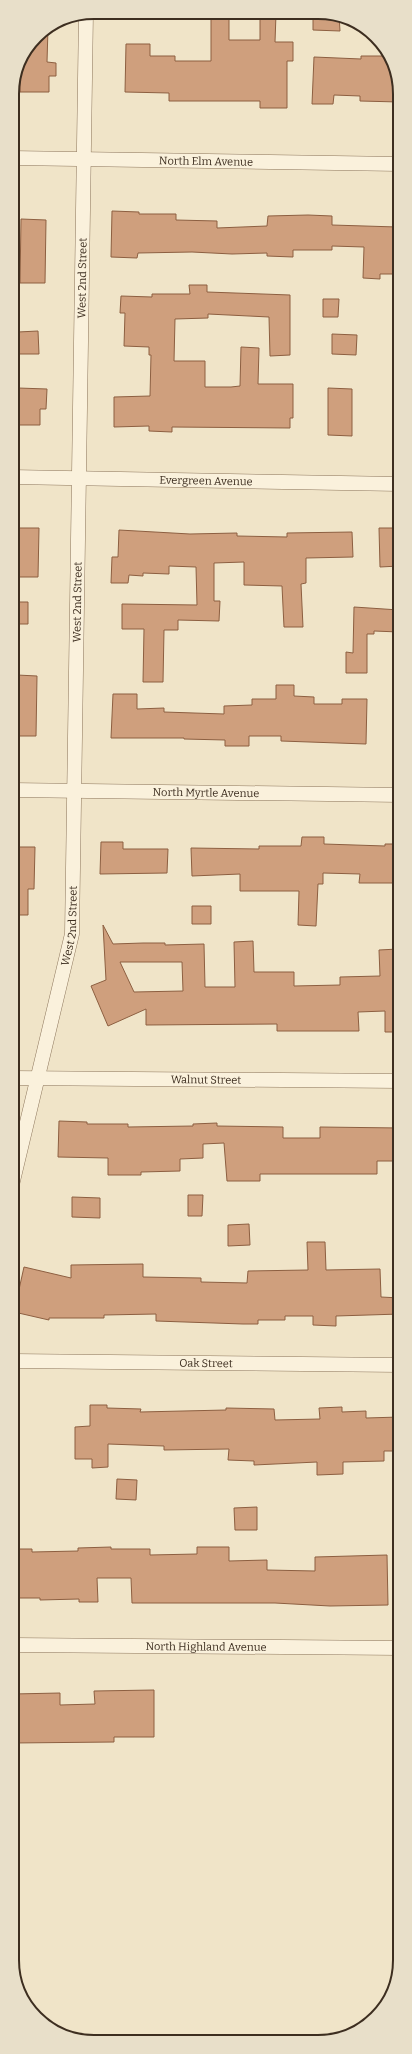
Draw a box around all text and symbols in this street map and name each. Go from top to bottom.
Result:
street label: North Elm Avenue [159,154,253,168]
street label: West 2nd Street [75,238,89,319]
street label: Evergreen Avenue [159,473,253,488]
street label: West 2nd Street [70,562,84,643]
street label: North Myrtle Avenue [153,785,259,800]
street label: West 2nd Street [58,886,79,967]
street label: Walnut Street [171,1073,241,1086]
street label: Oak Street [179,1356,233,1370]
street label: North Highland Avenue [145,1640,267,1653]

